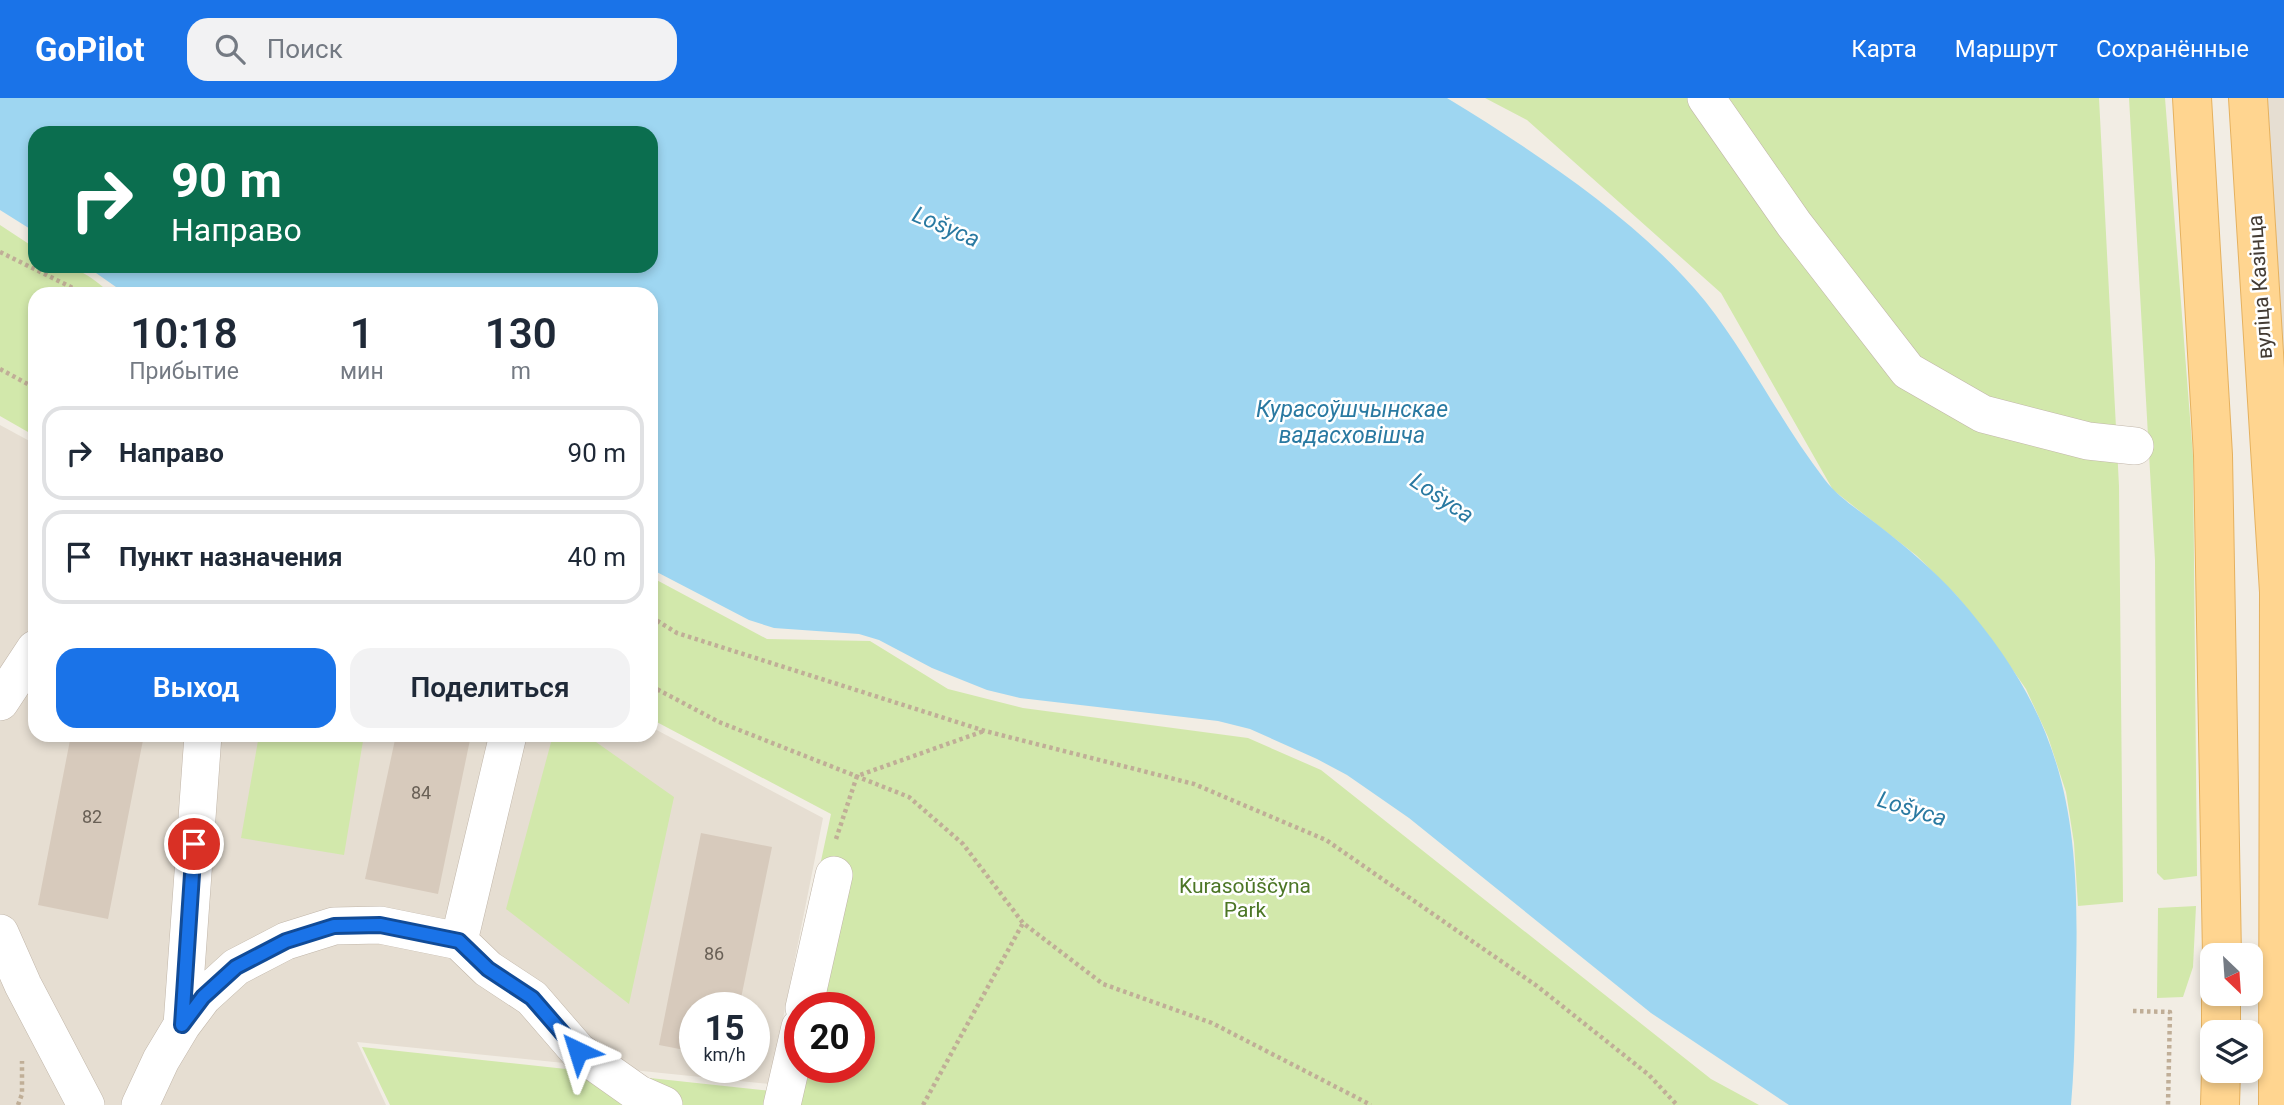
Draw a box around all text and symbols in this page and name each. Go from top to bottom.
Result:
search box [187,18,677,81]
text: GoPilot [35,30,145,69]
icon: search [211,30,249,68]
text: Поиск [267,34,343,64]
text: Карта [1851,35,1917,63]
text: Маршрут [1955,35,2058,63]
text: Сохранённые [2096,35,2249,63]
text: 90 m [171,152,282,209]
icon: right [56,154,147,245]
water label: Lošyca [908,201,984,253]
text: Направо [171,211,302,249]
street label: вуліца Казінца [2243,214,2277,360]
text: 10:18 [130,309,238,358]
text: 1 [350,309,374,358]
text: 130 [485,309,557,358]
text: Прибытие [129,358,239,385]
text: мин [340,358,384,385]
text: m [511,358,531,385]
water label: Курасоўшчынскае вадасховішча [1256,396,1448,449]
icon: right [60,434,98,472]
text: Направо [119,438,224,468]
text: 90 m [568,438,626,468]
water label: Lošyca [1405,467,1479,529]
icon: arrive [60,538,98,576]
text: Пункт назначения [119,542,343,572]
text: 40 m [568,542,626,572]
button: Выход [56,648,336,728]
button: Поделиться [350,648,630,728]
house number: 84 [411,782,431,803]
water label: Lošyca [1874,786,1950,832]
house number: 82 [82,806,102,827]
pin [164,814,224,874]
icon: arrive [175,825,213,863]
park label: Kurasoŭščyna Park [1179,874,1311,922]
house number: 86 [704,943,724,964]
north arrow [2200,943,2263,1006]
map controls [2200,943,2263,1083]
speed limit sign: 20 [784,992,875,1083]
text: 15 [704,1008,745,1049]
position arrow [541,1014,615,1088]
button: layers [2200,1020,2263,1083]
text: km/h [703,1044,746,1065]

